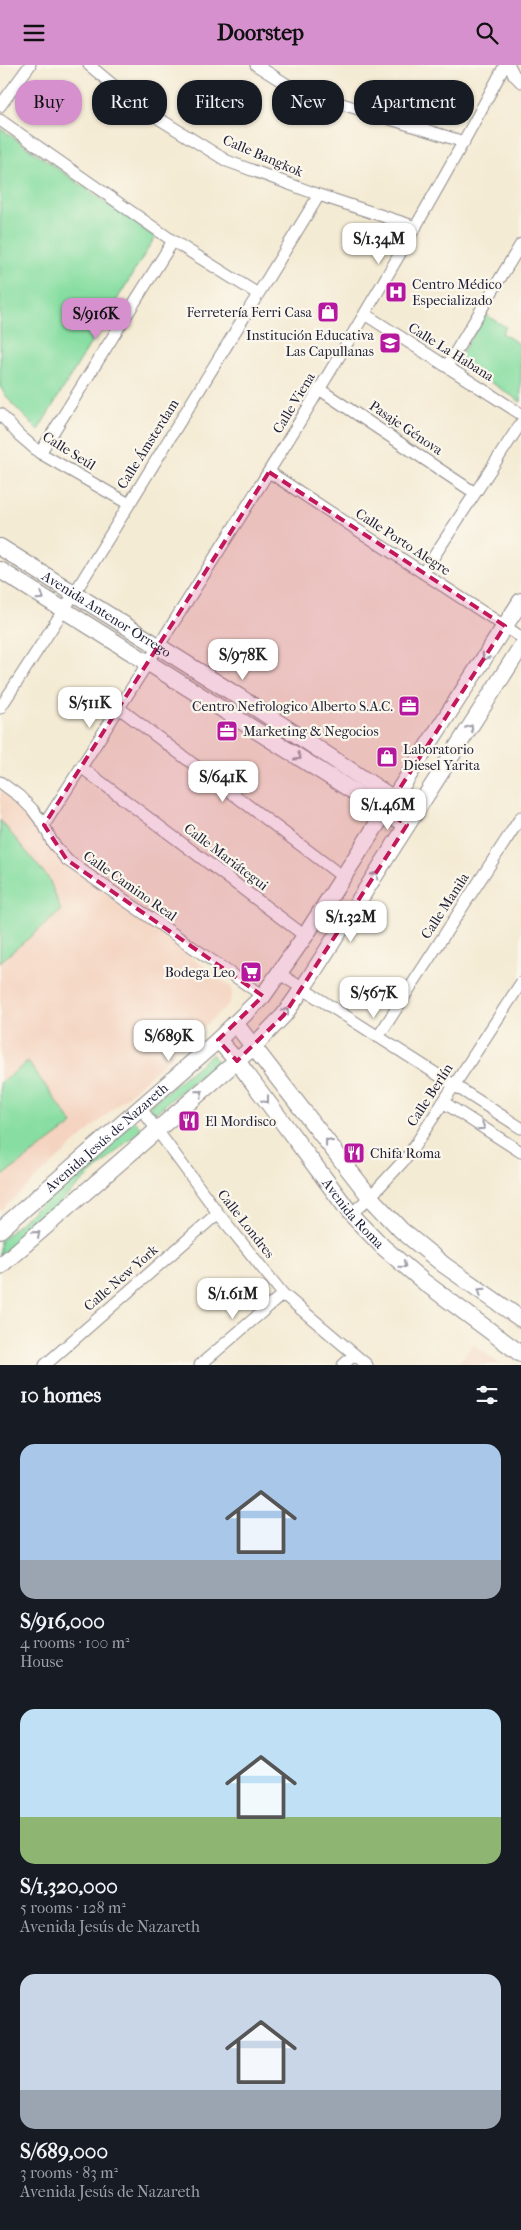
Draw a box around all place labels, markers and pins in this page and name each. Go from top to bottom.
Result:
pin: S/1.34M [333,223,425,265]
place label: Centro Médico Especializado [412,276,502,309]
hospital icon: Centro Médico Especializado [384,280,408,304]
pin: S/916K [55,297,137,340]
shop icon: Ferretería Ferri Casa [316,300,340,324]
place label: Ferretería Ferri Casa [186,304,313,321]
place label: Institución Educativa Las Capullanas [246,327,375,360]
school or university icon: Institución Educativa Las Capullanas [378,331,402,355]
pin: S/978K [202,639,284,681]
pin: S/511K [49,687,131,729]
office icon: Centro Nefrologico Alberto S.A.C. [397,694,421,718]
place label: Centro Nefrologico Alberto S.A.C. [192,698,393,715]
office icon: Marketing & Negocios [215,719,239,743]
place label: Marketing & Negocios [243,723,379,740]
place label: Laboratorio Diesel Yarita [403,741,480,774]
shop icon: Laboratorio Diesel Yarita [375,745,399,769]
pin: S/641K [182,761,264,803]
pin: S/1.46M [342,789,434,831]
pin: S/1.32M [305,901,397,943]
supermarket icon: Bodega Leo [239,960,263,984]
place label: Bodega Leo [165,964,235,981]
pin: S/567K [333,977,415,1019]
pin: S/689K [128,1019,210,1062]
restaurant icon: El Mordisco [177,1109,201,1133]
place label: El Mordisco [205,1113,276,1130]
restaurant icon: Chifa Roma [342,1141,366,1165]
place label: Chifa Roma [370,1145,441,1162]
pin: S/1.61M [187,1277,279,1320]

